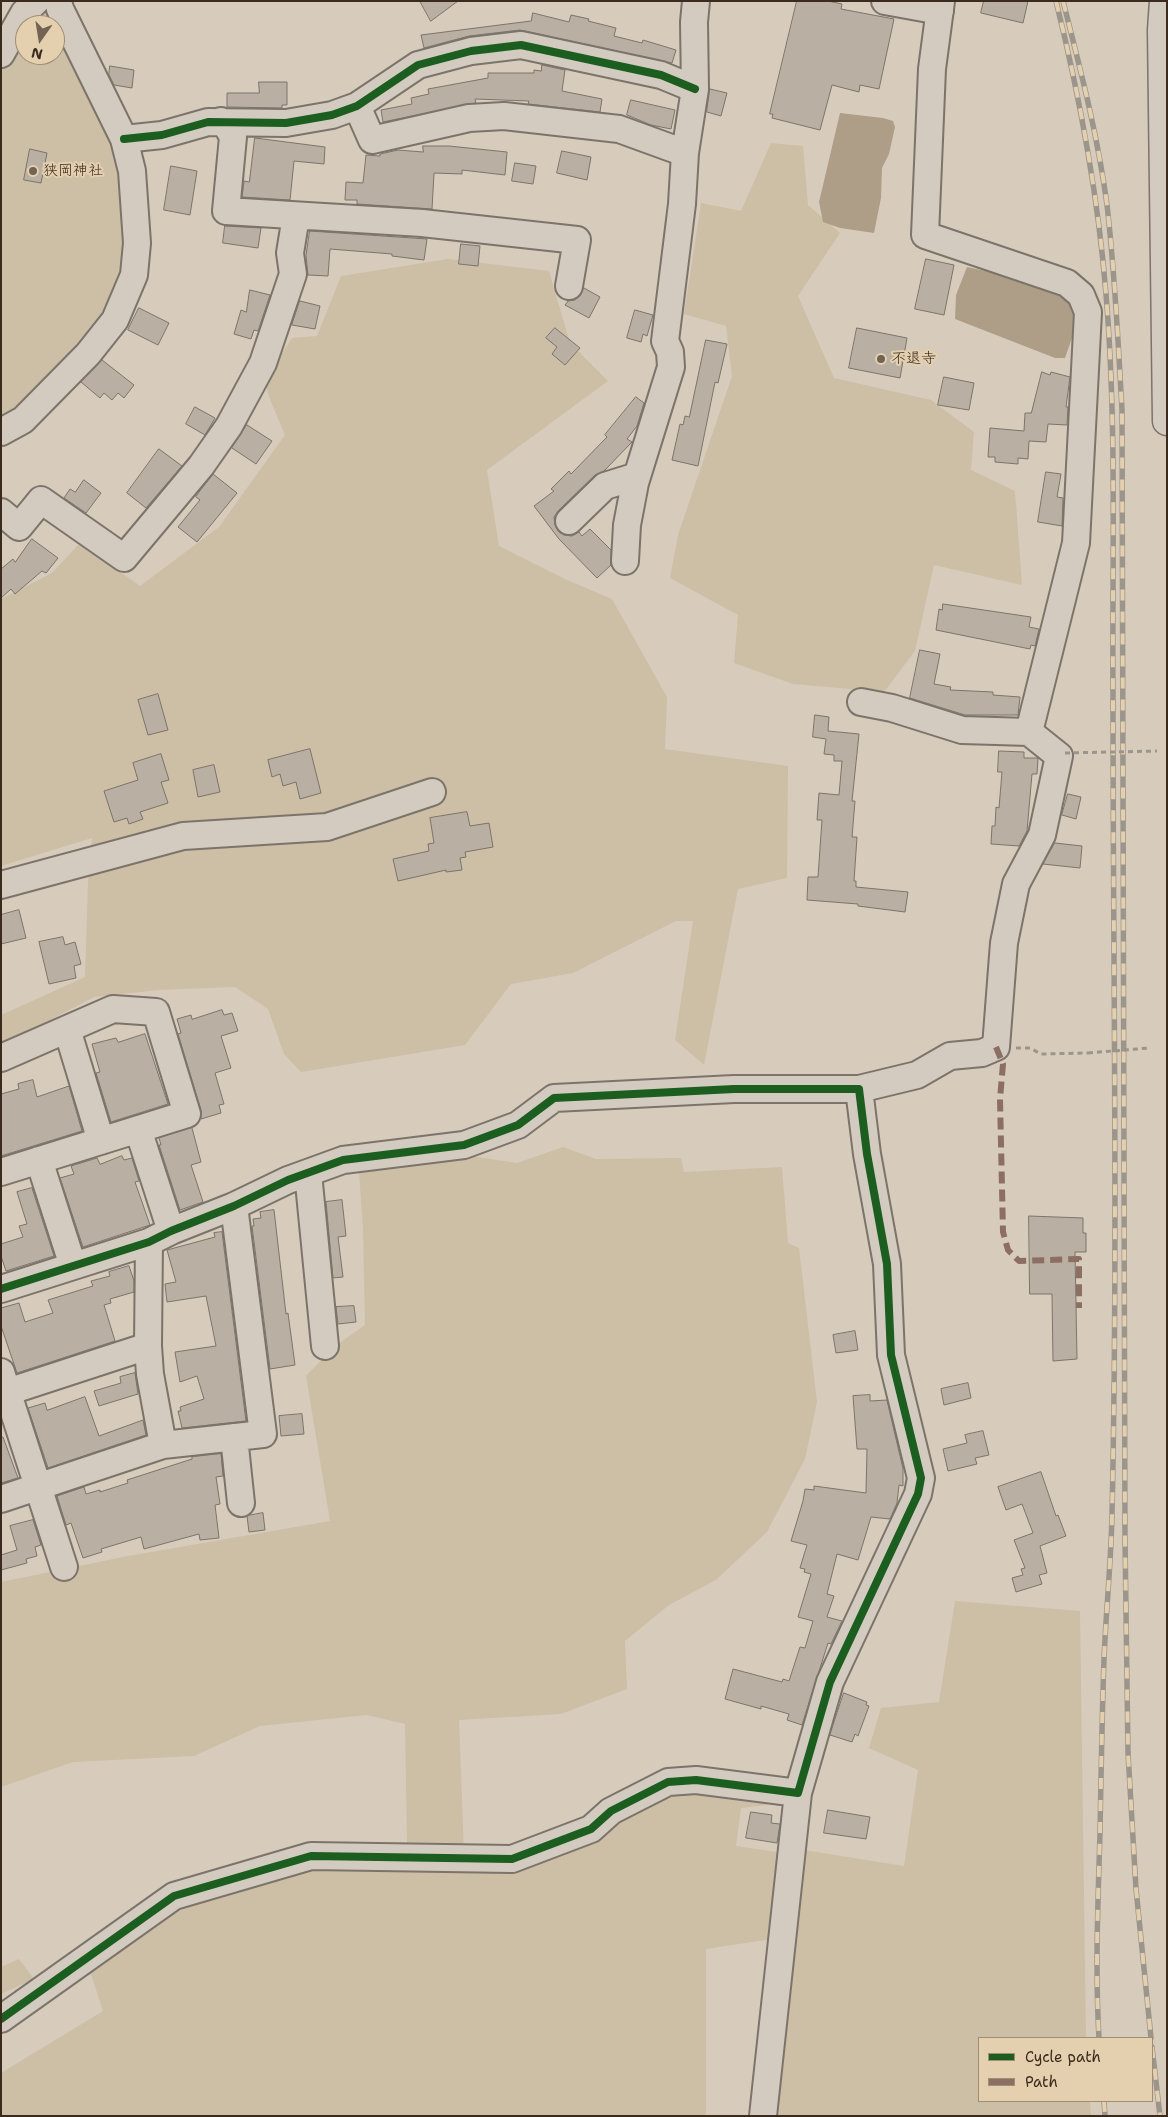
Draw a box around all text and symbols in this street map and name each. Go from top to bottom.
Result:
north arrow [15,15,65,65]
text: N [29,44,44,64]
place label: 狭岡神社 [43,162,103,180]
marker: 狭岡神社 [27,165,39,177]
place label: 不退寺 [891,350,936,368]
marker: 不退寺 [875,353,887,365]
legend [978,2037,1153,2102]
text: Cycle path [1025,2047,1101,2067]
text: Path [1025,2072,1058,2092]

